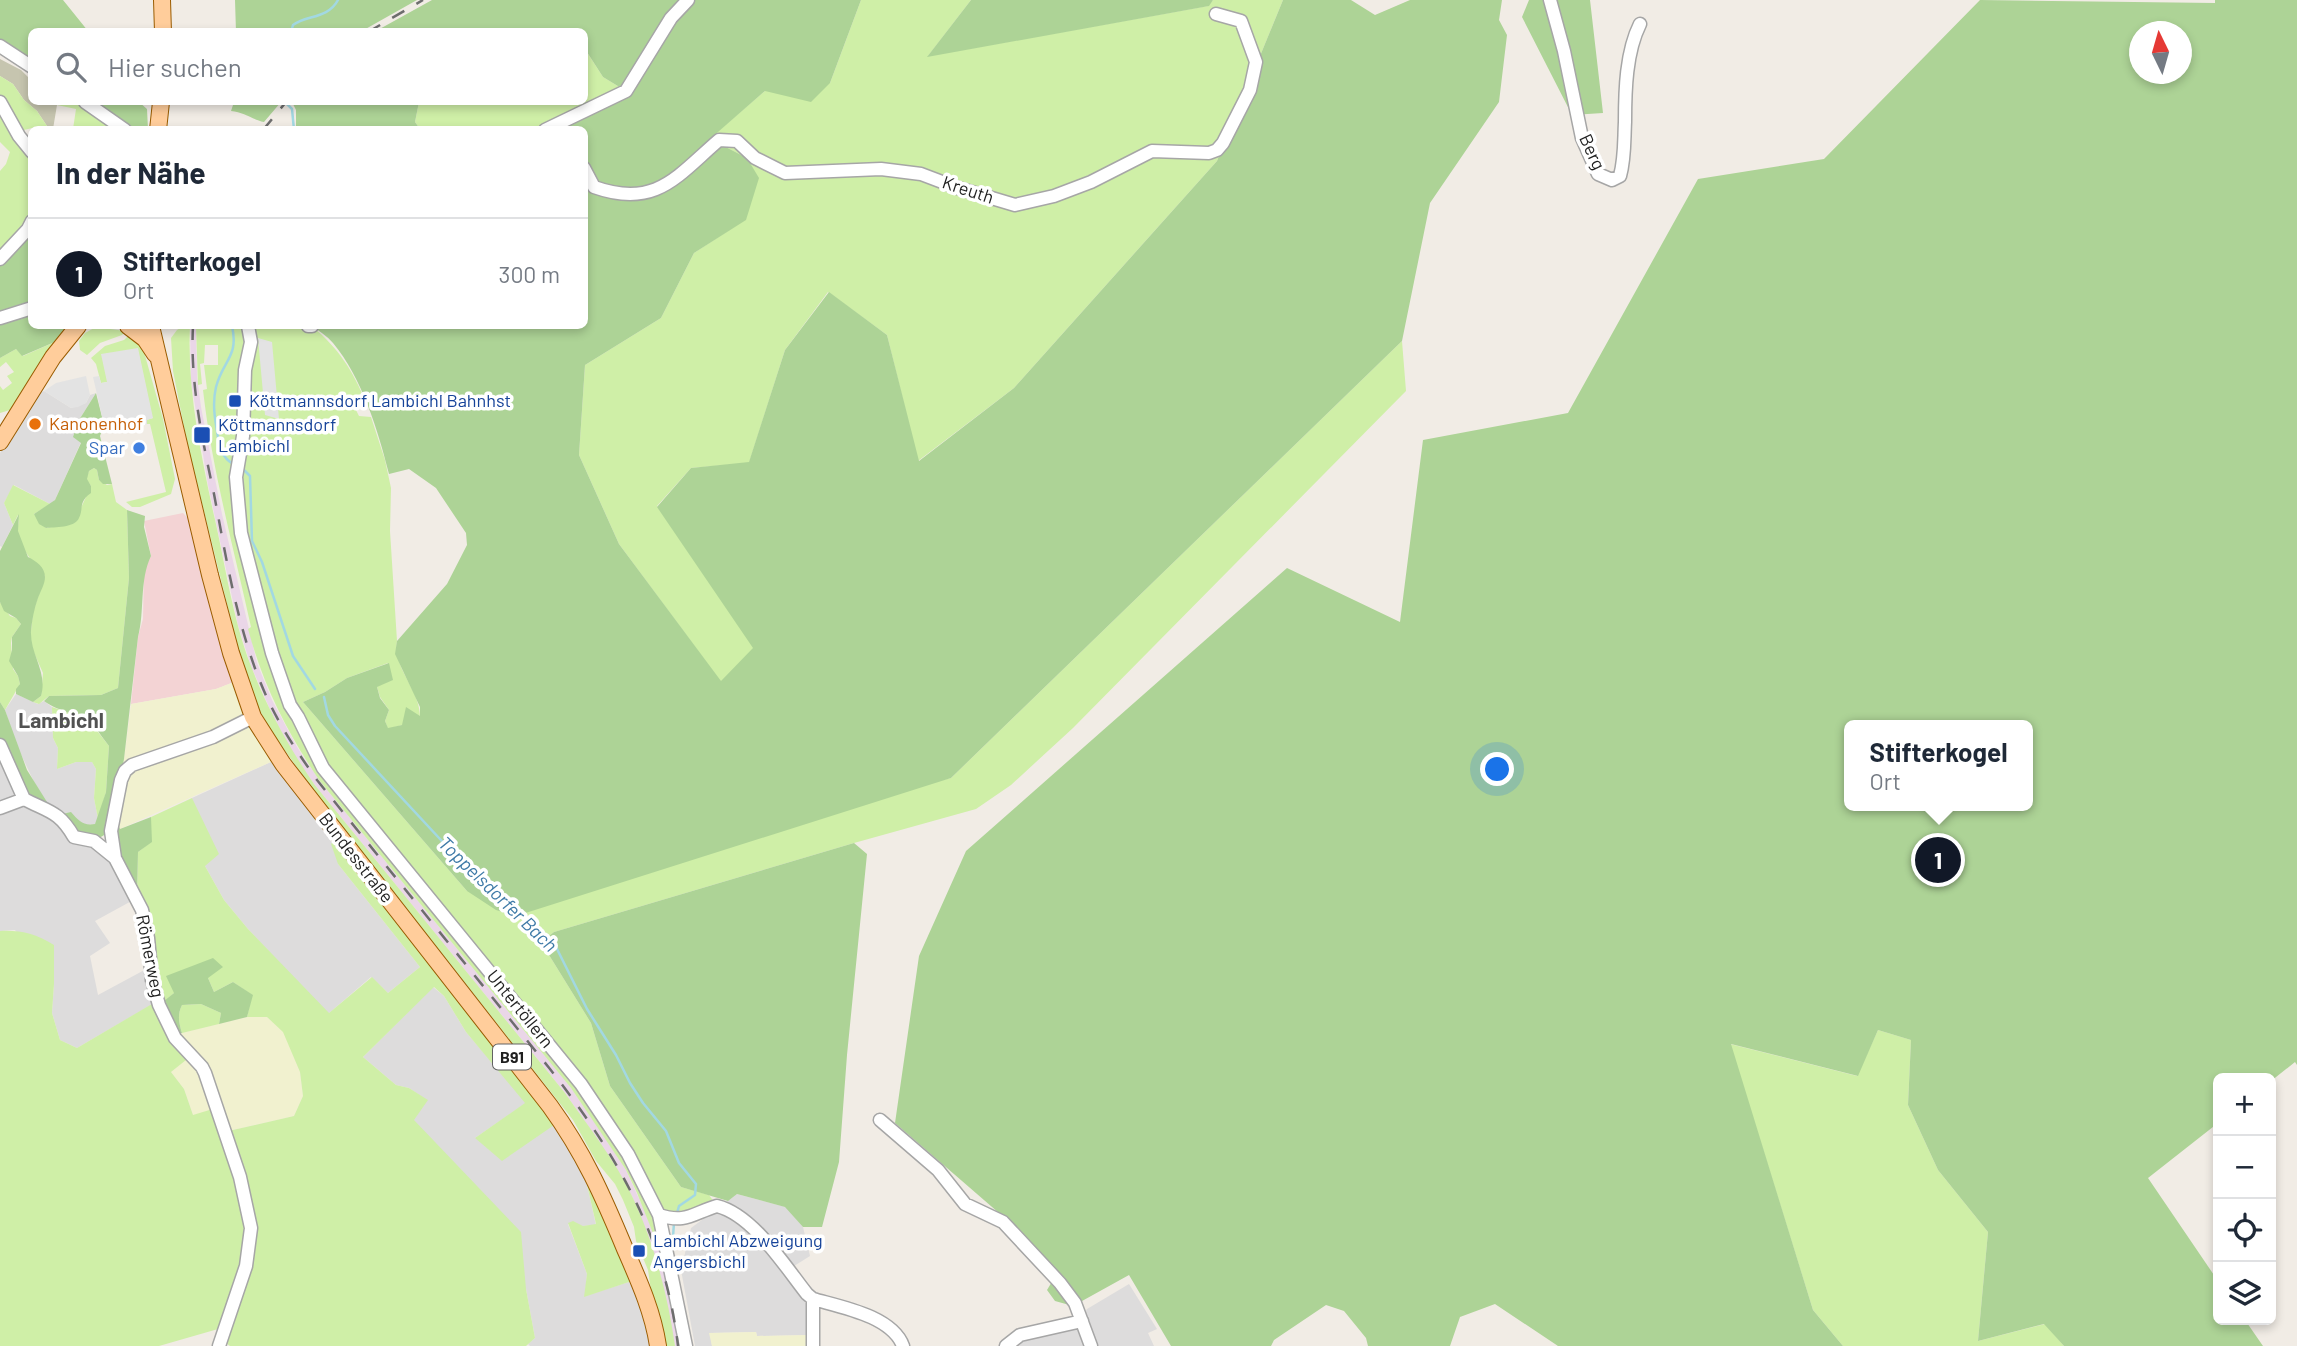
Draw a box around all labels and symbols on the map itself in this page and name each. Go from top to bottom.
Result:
north arrow [2129,21,2192,84]
street label: Berg [1575,130,1611,173]
street label: Kreuth [940,170,997,208]
place label: Köttmannsdorf Lambichl Bahnhst [249,389,511,411]
marker: Köttmannsdorf Lambichl Bahnhst [227,393,243,409]
place label: Kanonenhof [49,412,143,434]
place label: Köttmannsdorf Lambichl [218,413,336,456]
marker: Kanonenhof [27,416,43,432]
marker: Köttmannsdorf Lambichl [192,425,212,445]
place label: Spar [89,436,125,458]
marker: Spar [131,440,147,456]
district label: Lambichl [18,707,104,732]
your location [1480,752,1514,786]
street label: Bundesstraße [315,808,399,907]
water label: Toppelsdorfer Bach [434,831,563,956]
pin: 1 [1915,834,1961,886]
street label: Römerweg [132,913,170,999]
street label: Untertöllern [483,965,559,1052]
road number: B91 [493,1044,531,1070]
place label: Lambichl Abzweigung Angersbichl [653,1229,823,1272]
marker: Lambichl Abzweigung Angersbichl [631,1243,647,1259]

